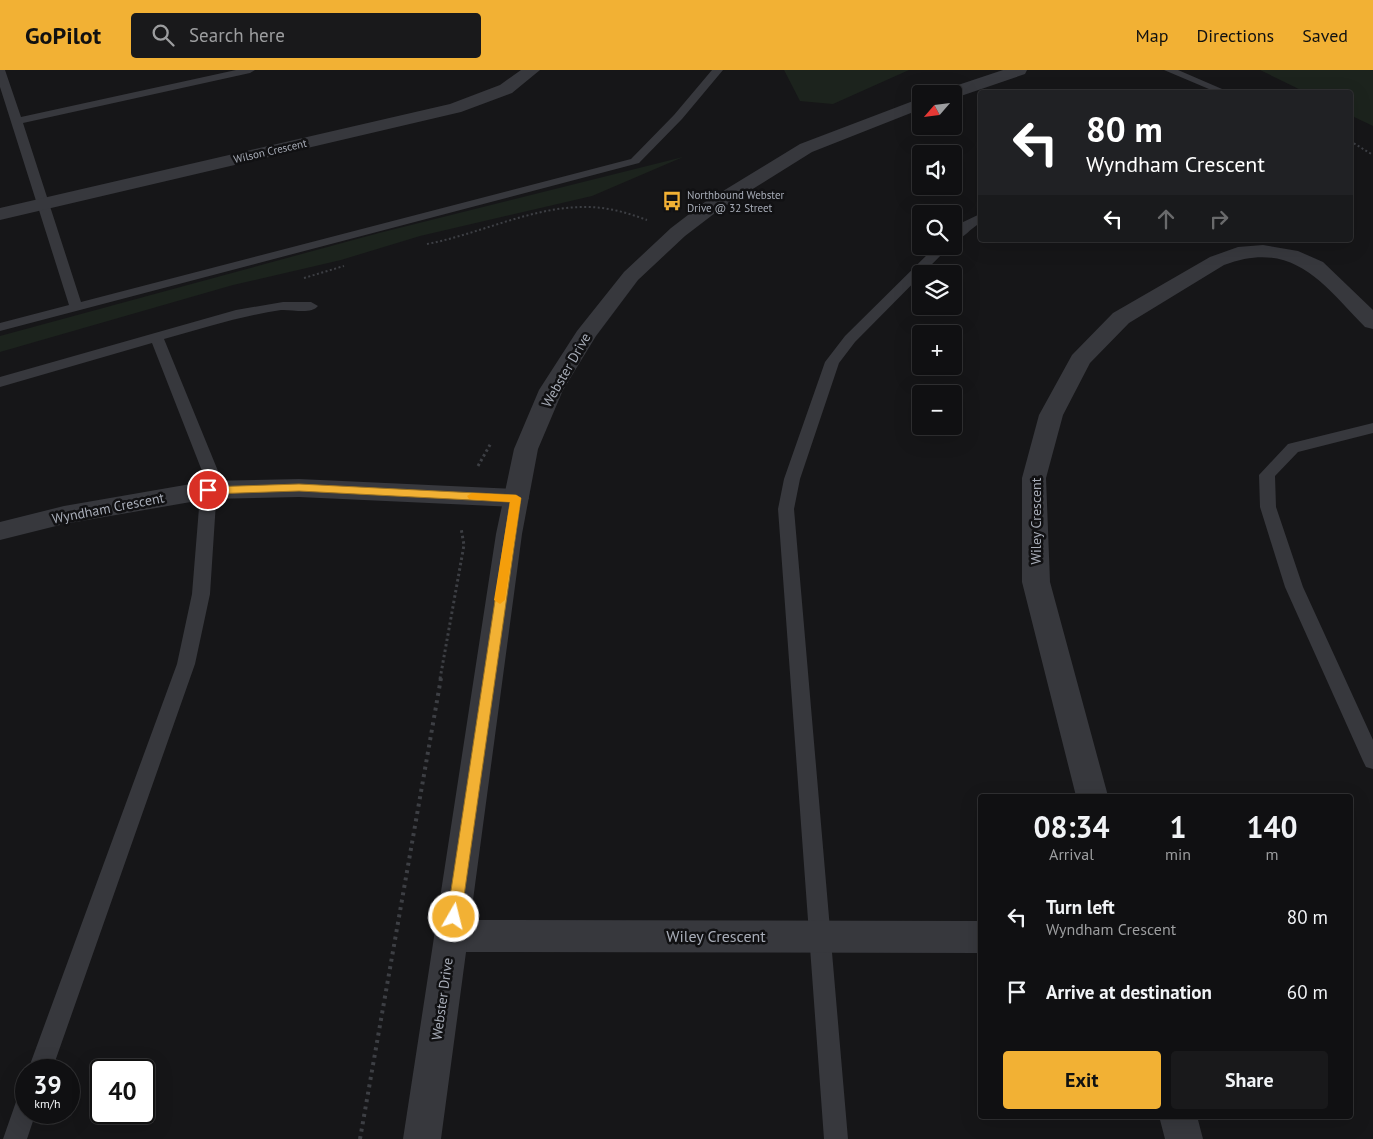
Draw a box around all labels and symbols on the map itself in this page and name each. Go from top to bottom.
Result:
north arrow [912,85,962,135]
street label: Wilson Crescent [232,136,308,166]
place label: Northbound Webster Drive @ 32 Street [687,188,785,215]
bus stop icon: Northbound Webster Drive @ 32 Street [661,190,683,212]
street label: Webster Drive [537,329,595,411]
pin [187,469,229,511]
street label: Wiley Crescent [1027,477,1045,565]
street label: Wyndham Crescent [50,488,166,528]
position arrow [427,890,479,942]
street label: Wiley Crescent [666,926,766,946]
street label: Webster Drive [427,957,457,1041]
speed limit sign: 40 [90,1059,155,1124]

